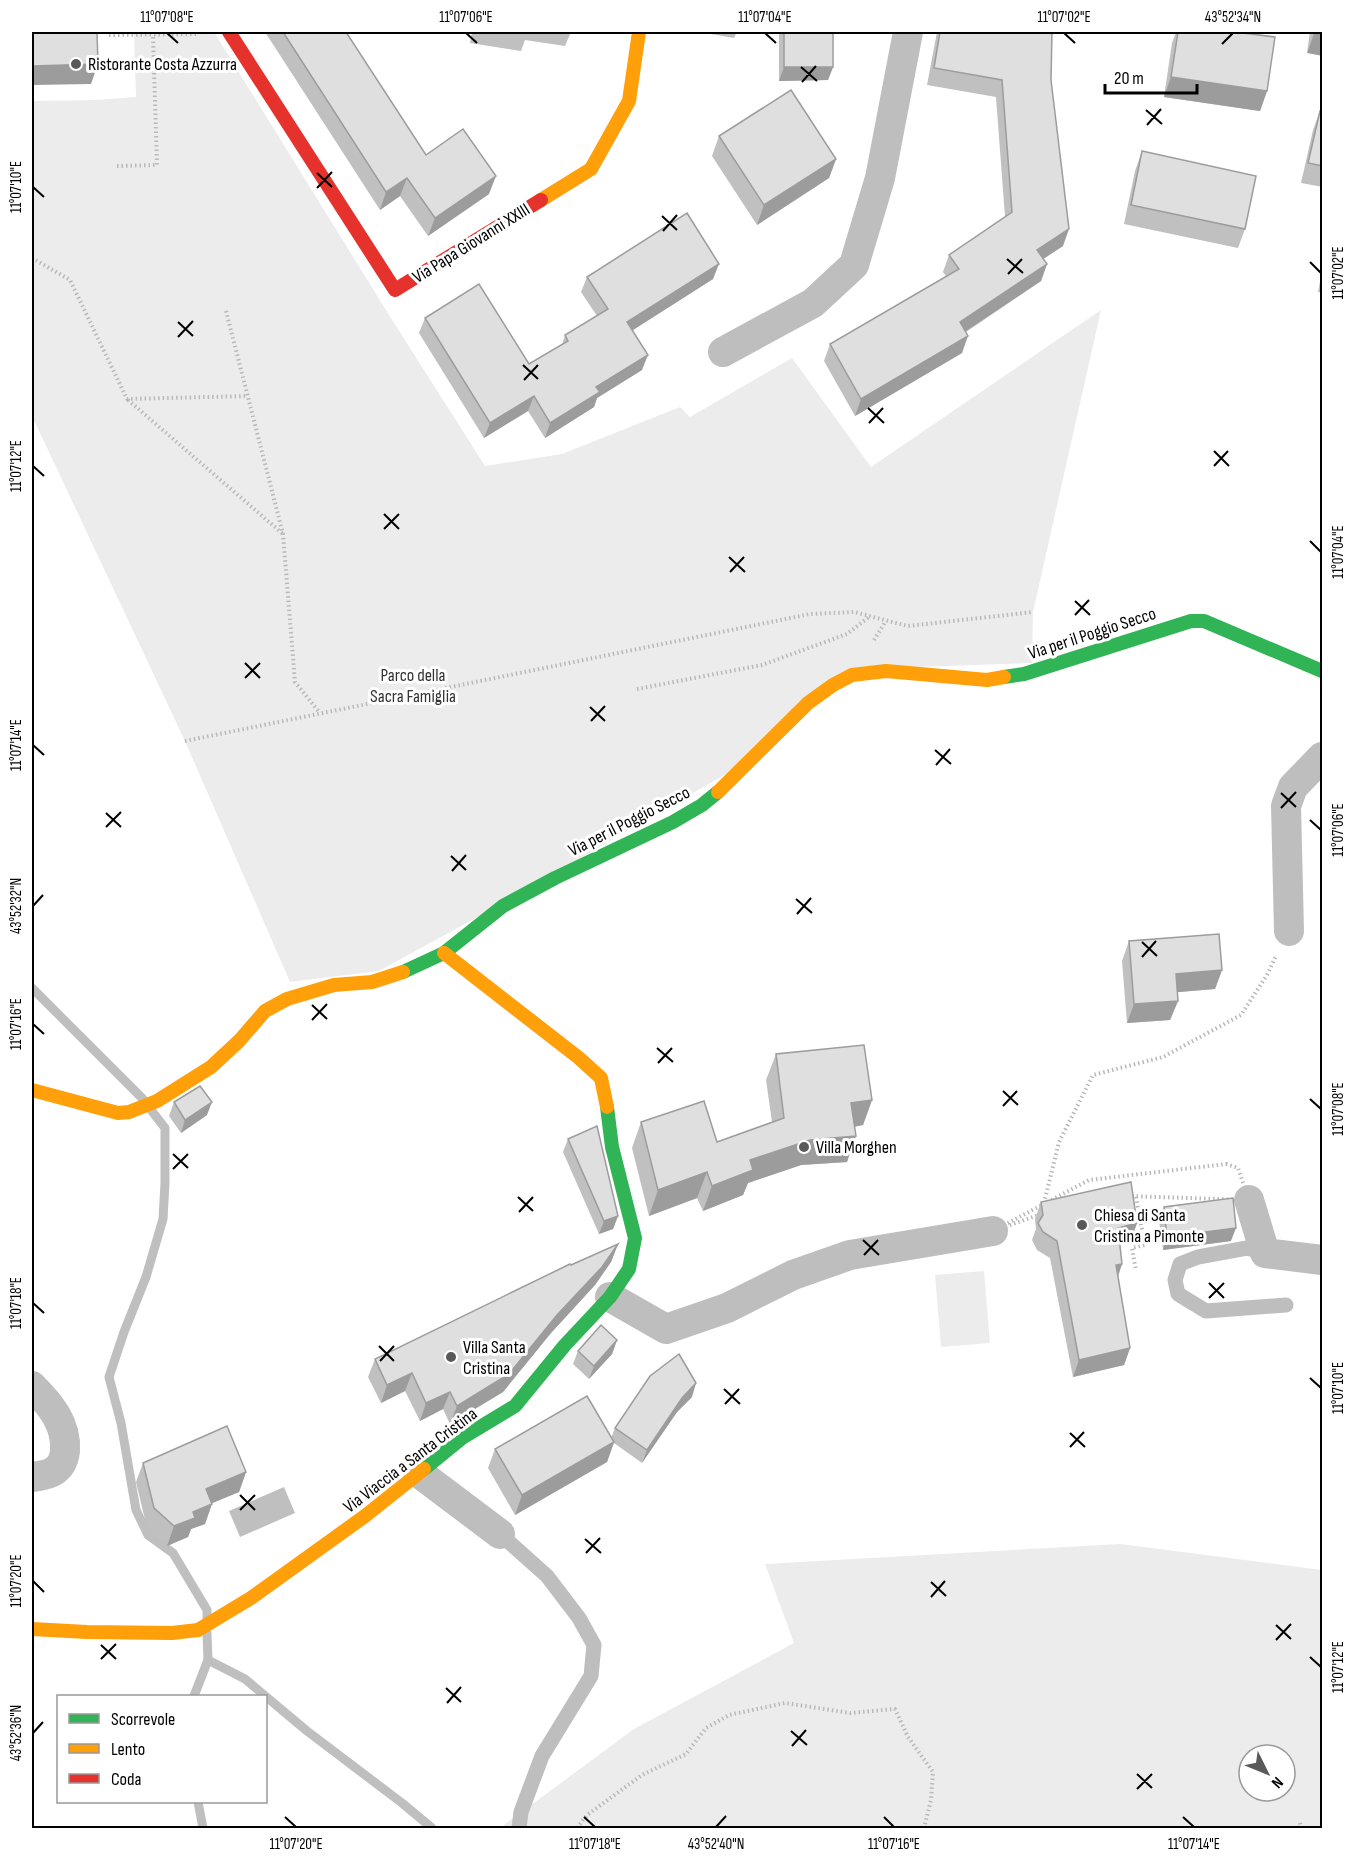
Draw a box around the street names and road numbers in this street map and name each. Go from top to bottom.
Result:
street label: Via Papa Giovanni XXIII [409,199,534,288]
street label: Via per il Poggio Secco [1026,603,1159,664]
street label: Via per il Poggio Secco [565,782,693,861]
street label: Via Viaccia a Santa Cristina [339,1403,481,1517]

